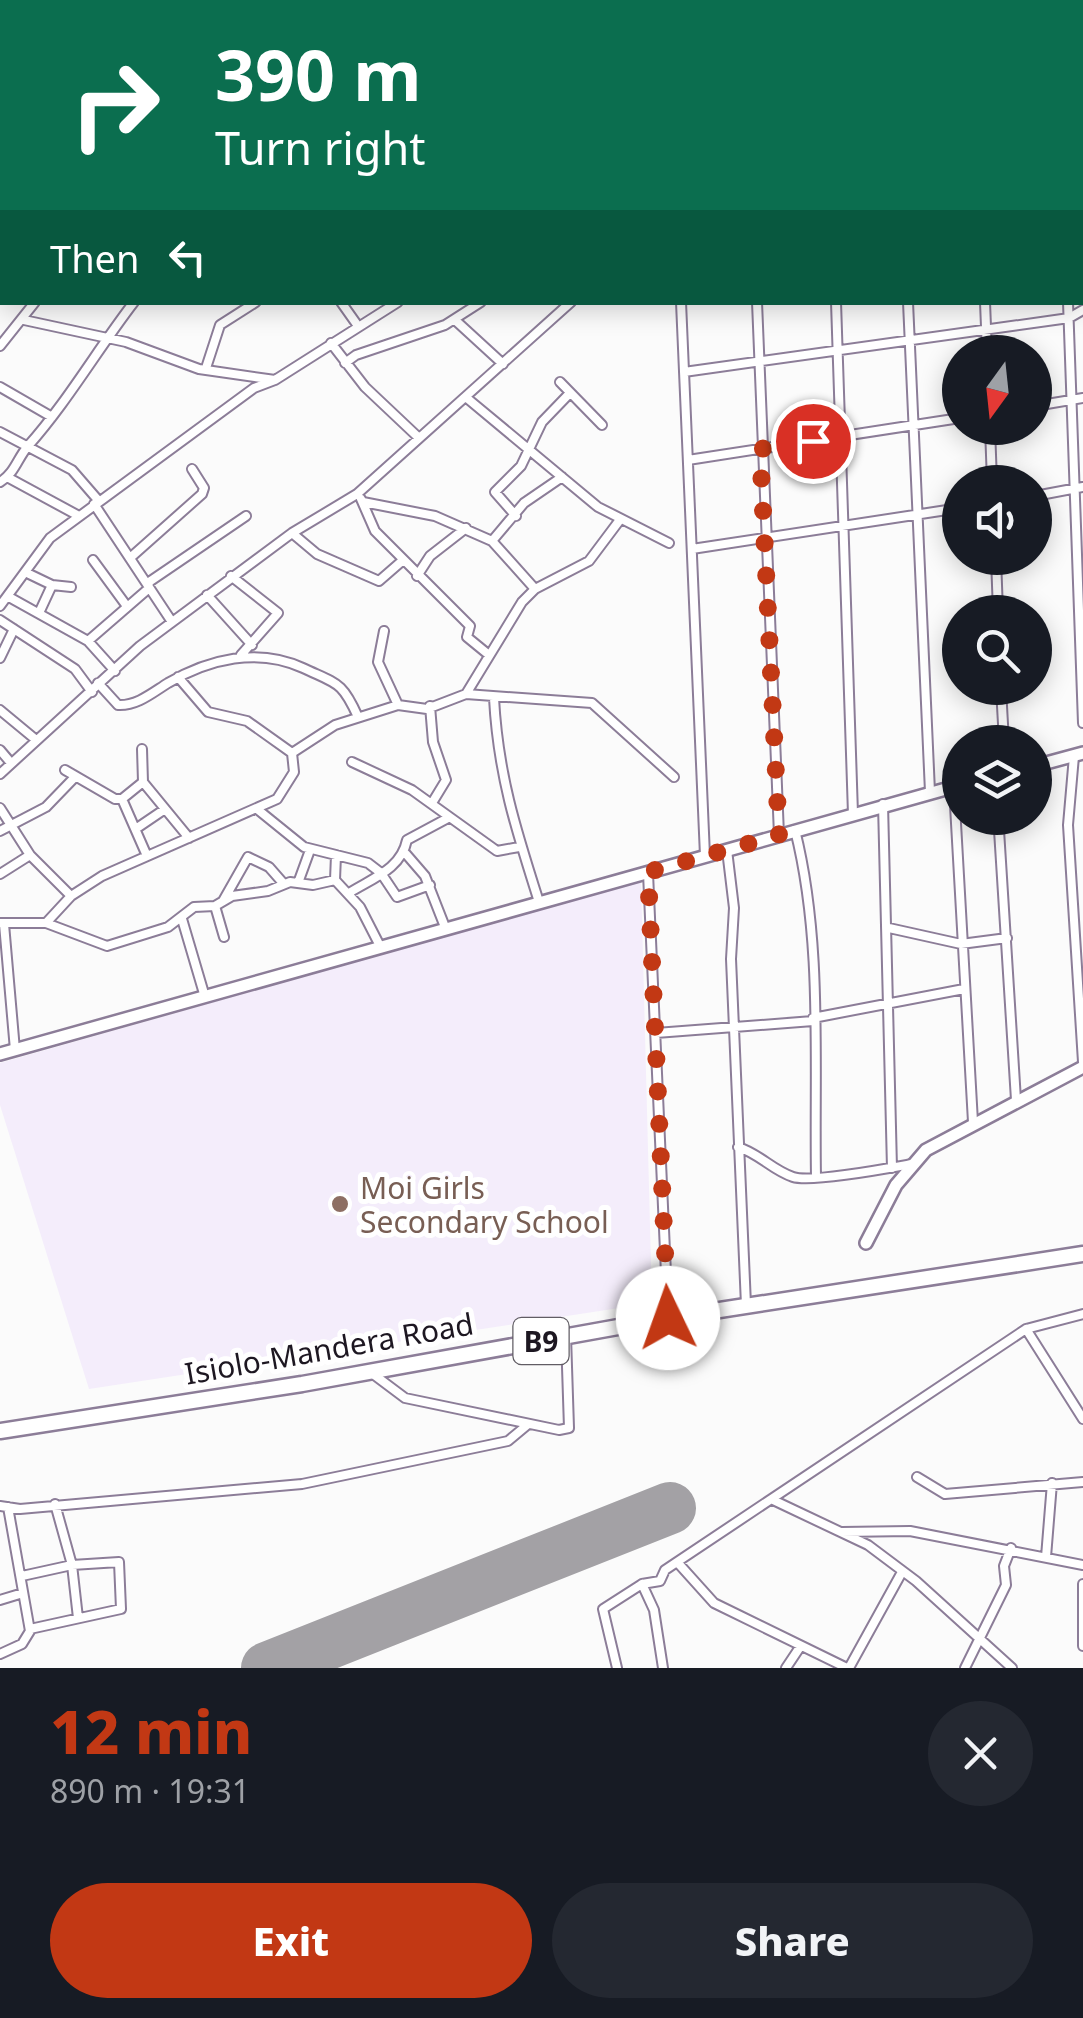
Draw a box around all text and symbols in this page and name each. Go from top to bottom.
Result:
text: 390 m [215,26,422,122]
icon: right [50,40,180,170]
text: Turn right [215,117,426,178]
icon: left [160,230,215,285]
text: Then [50,232,140,284]
north arrow [942,335,1052,445]
map controls [942,335,1052,835]
pin [771,399,856,484]
icon: arrive [786,414,841,469]
button: sound [942,465,1052,575]
button: search [942,595,1052,705]
button: layers [942,725,1052,835]
place label: Moi Girls Secondary School [360,1167,609,1242]
marker: Moi Girls Secondary School [329,1193,351,1215]
position arrow [616,1266,720,1370]
street label: Isiolo-Mandera Road [181,1302,477,1394]
road number: B9 [514,1318,568,1364]
text: 12 min [50,1690,252,1772]
button: close [928,1701,1033,1806]
text: 890 m · 19:31 [50,1769,250,1812]
button: Exit [50,1883,532,1998]
button: Share [552,1883,1033,1998]

